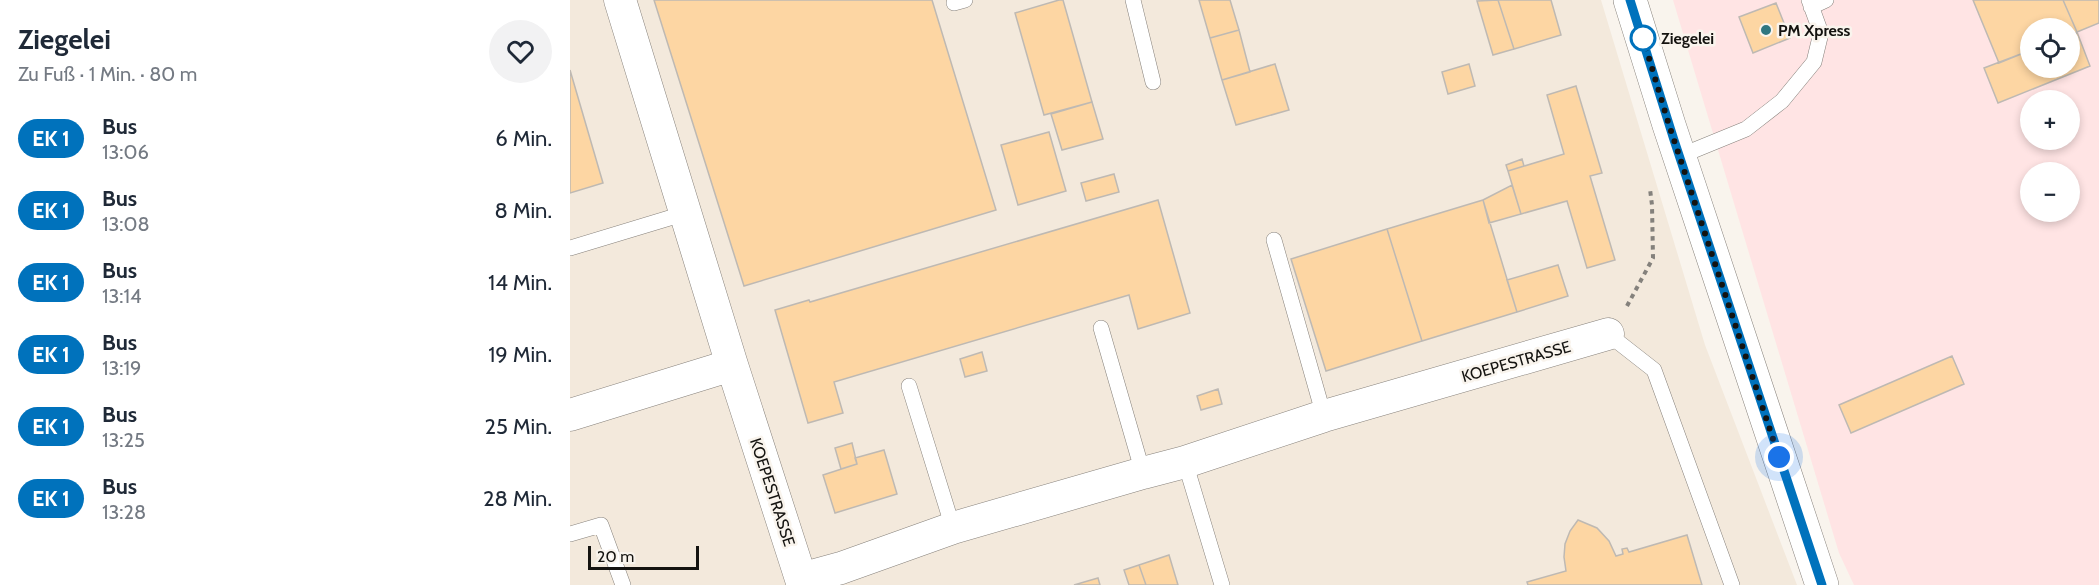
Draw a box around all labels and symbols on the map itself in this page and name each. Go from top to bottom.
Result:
place label: PM Xpress [1778,21,1851,40]
marker: PM Xpress [1759,23,1773,37]
marker: Ziegelei [1630,25,1656,51]
place label: Ziegelei [1661,29,1714,48]
street label: KOEPESTRASSE [1459,337,1573,386]
street label: KOEPESTRASSE [746,436,799,549]
your location [1764,442,1794,472]
scale bar [588,543,699,570]

